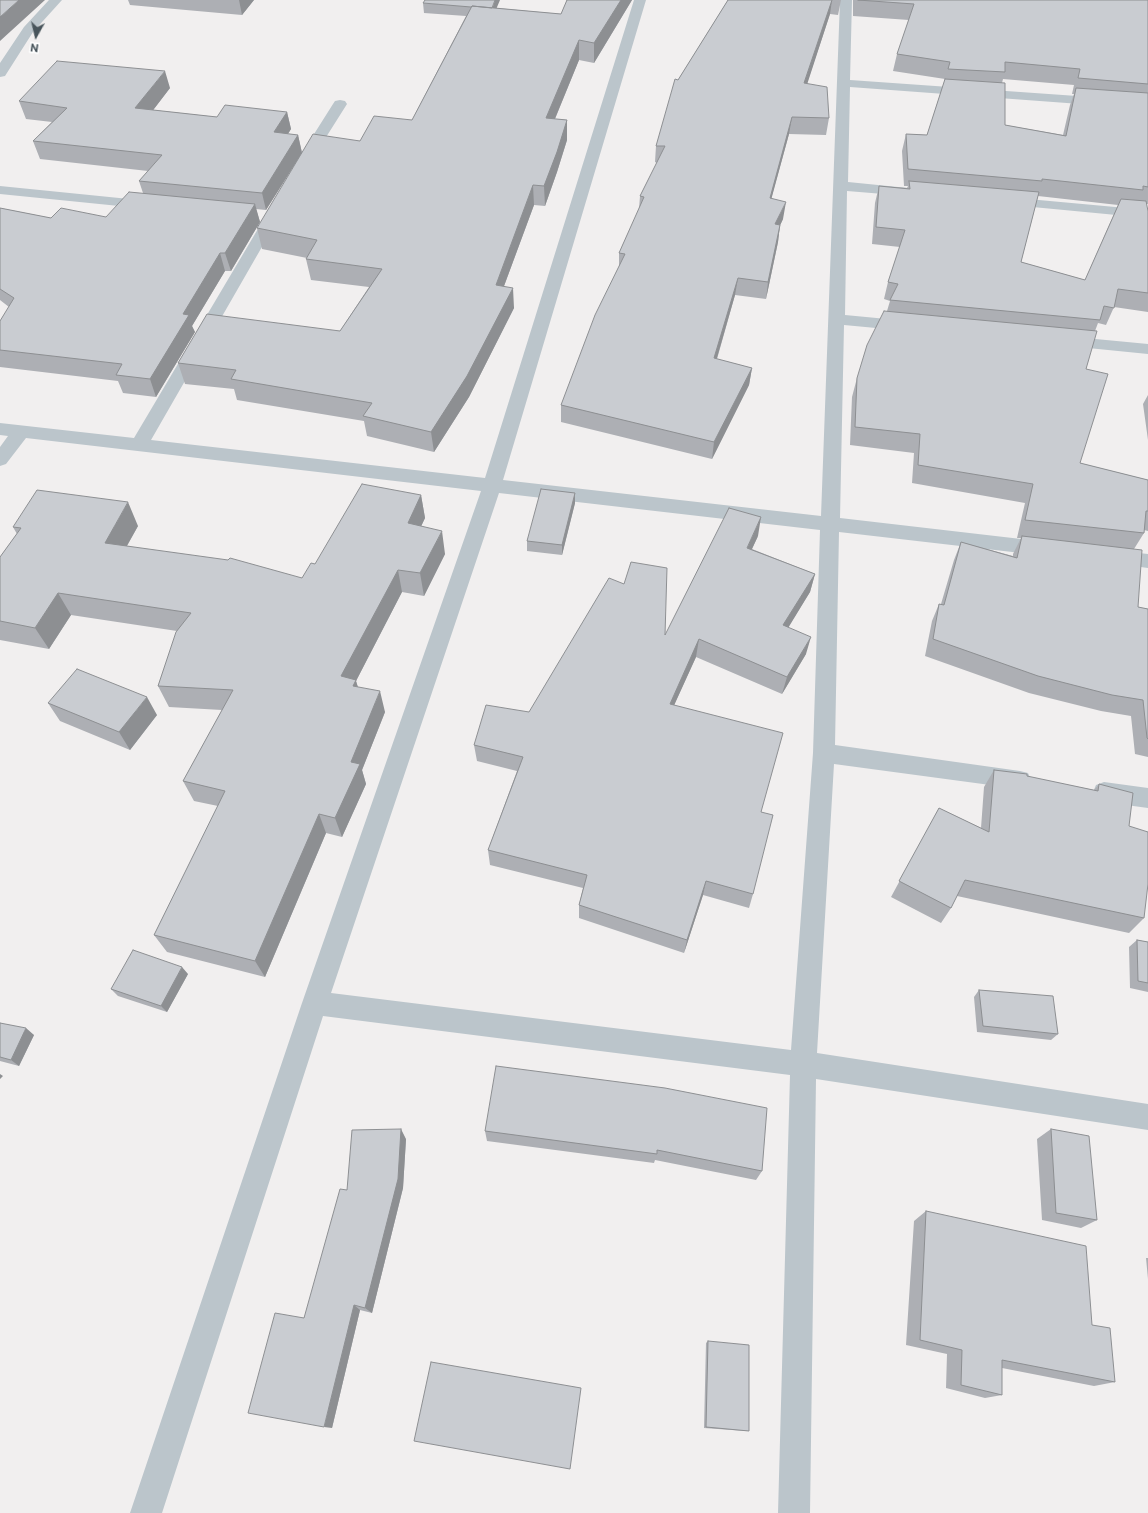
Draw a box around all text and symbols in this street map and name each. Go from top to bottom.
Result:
north arrow [16,16,56,56]
text: N [29,41,39,55]

